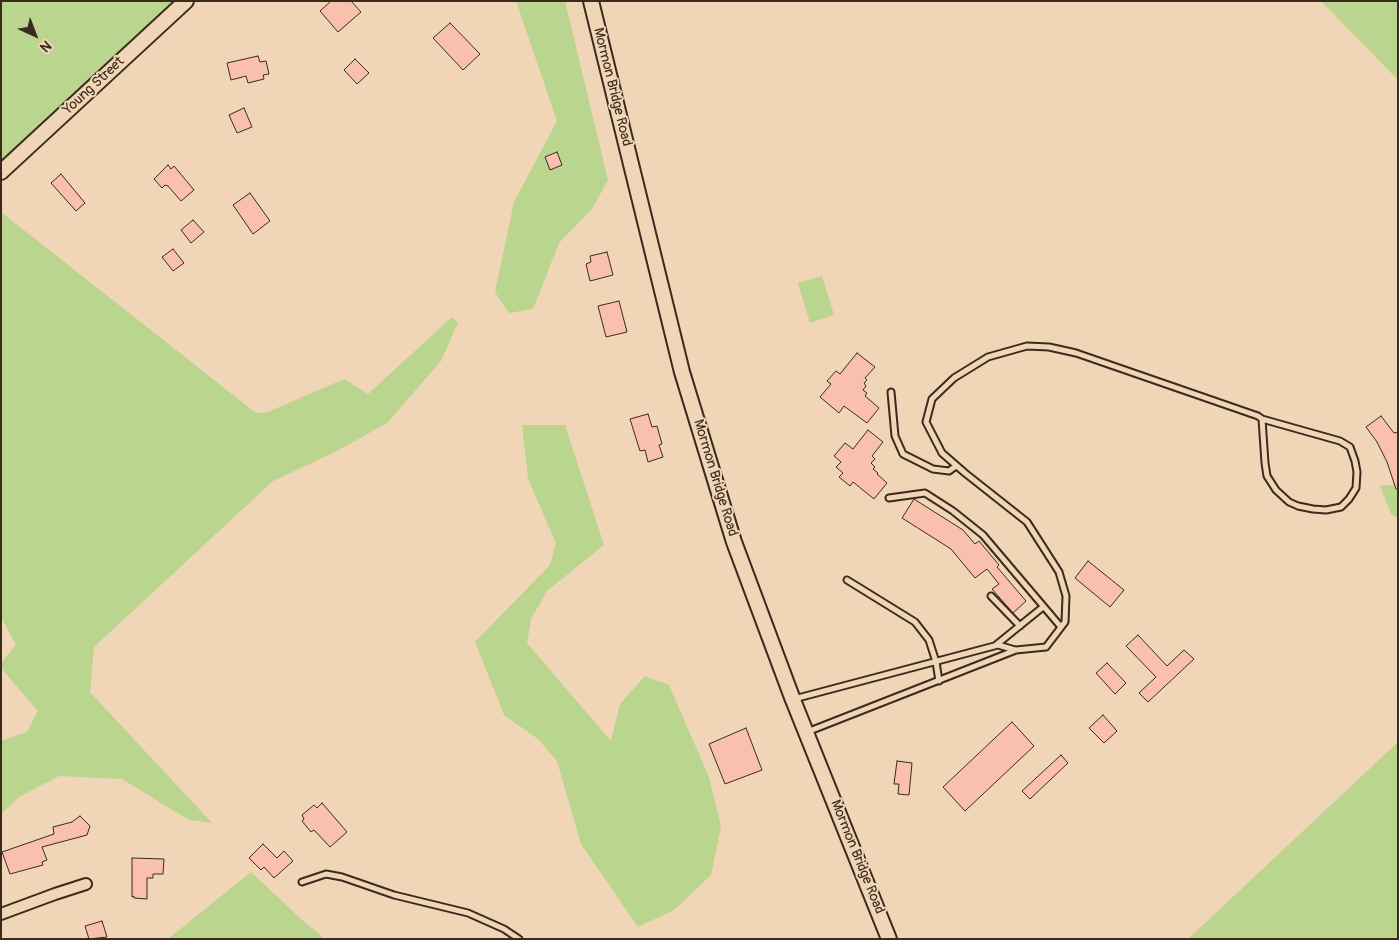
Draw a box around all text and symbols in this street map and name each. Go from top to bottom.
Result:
north arrow [10,10,60,60]
street label: Mormon Bridge Road [589,26,635,148]
text: N [36,37,55,56]
street label: Young Street [60,53,128,119]
street label: Mormon Bridge Road [689,417,741,539]
street label: Mormon Bridge Road [826,798,888,916]

